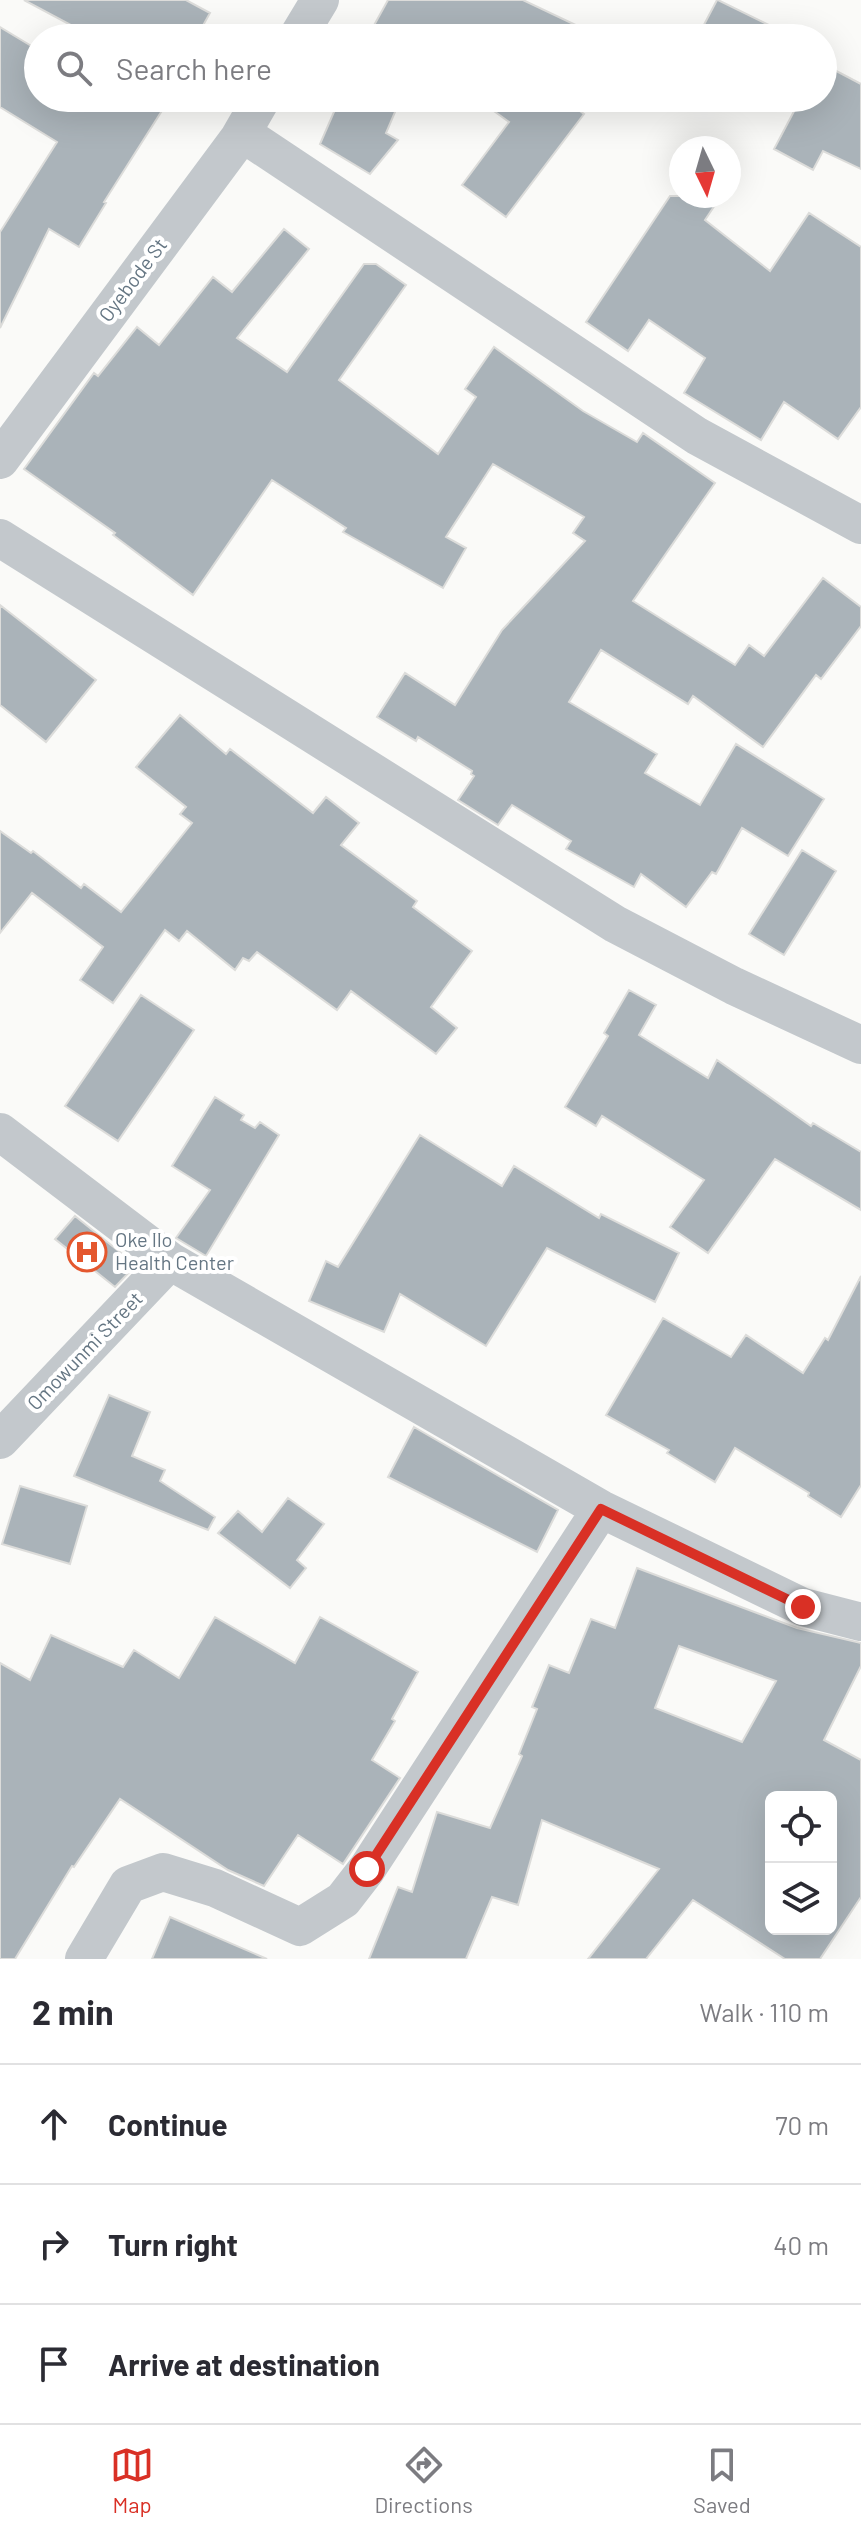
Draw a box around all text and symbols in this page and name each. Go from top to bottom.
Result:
search box [24,24,837,112]
icon: search [52,46,96,90]
text: Search here [116,50,272,86]
north arrow [669,136,741,208]
street label: Oyebode St [93,233,171,326]
place label: Oke Ilo Health Center [115,1227,234,1274]
hospital icon: Oke Ilo Health Center [66,1231,108,1273]
street label: Omowunmi Street [22,1286,147,1415]
route end [785,1589,821,1625]
map controls [765,1791,837,1935]
button: locate [765,1791,837,1863]
route start [349,1851,385,1887]
button: layers [765,1863,837,1935]
text: 2 min [32,1991,114,2032]
text: Walk · 110 m [700,1996,829,2027]
icon: ahead [32,2102,76,2146]
text: Continue [108,2106,228,2142]
text: 70 m [775,2109,829,2140]
icon: right [32,2222,76,2266]
text: Turn right [108,2226,238,2262]
text: 40 m [773,2229,829,2260]
icon: arrive [32,2342,76,2386]
text: Arrive at destination [108,2346,380,2382]
tab: Map [110,2443,154,2517]
tab: Directions [374,2443,473,2517]
tab: Saved [693,2443,751,2517]

